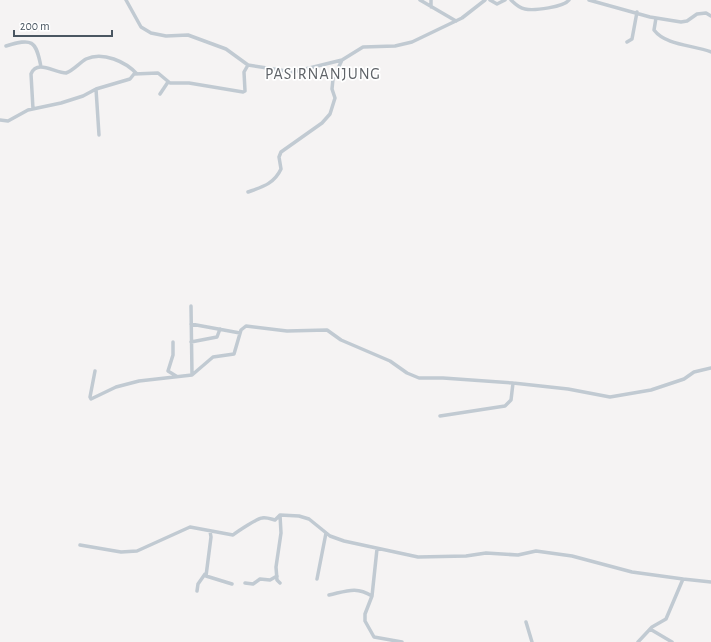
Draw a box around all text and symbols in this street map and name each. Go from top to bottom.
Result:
scale bar [14,12,112,38]
text: 200 m [20,20,50,32]
district label: PASIRNANJUNG [265,66,381,82]

